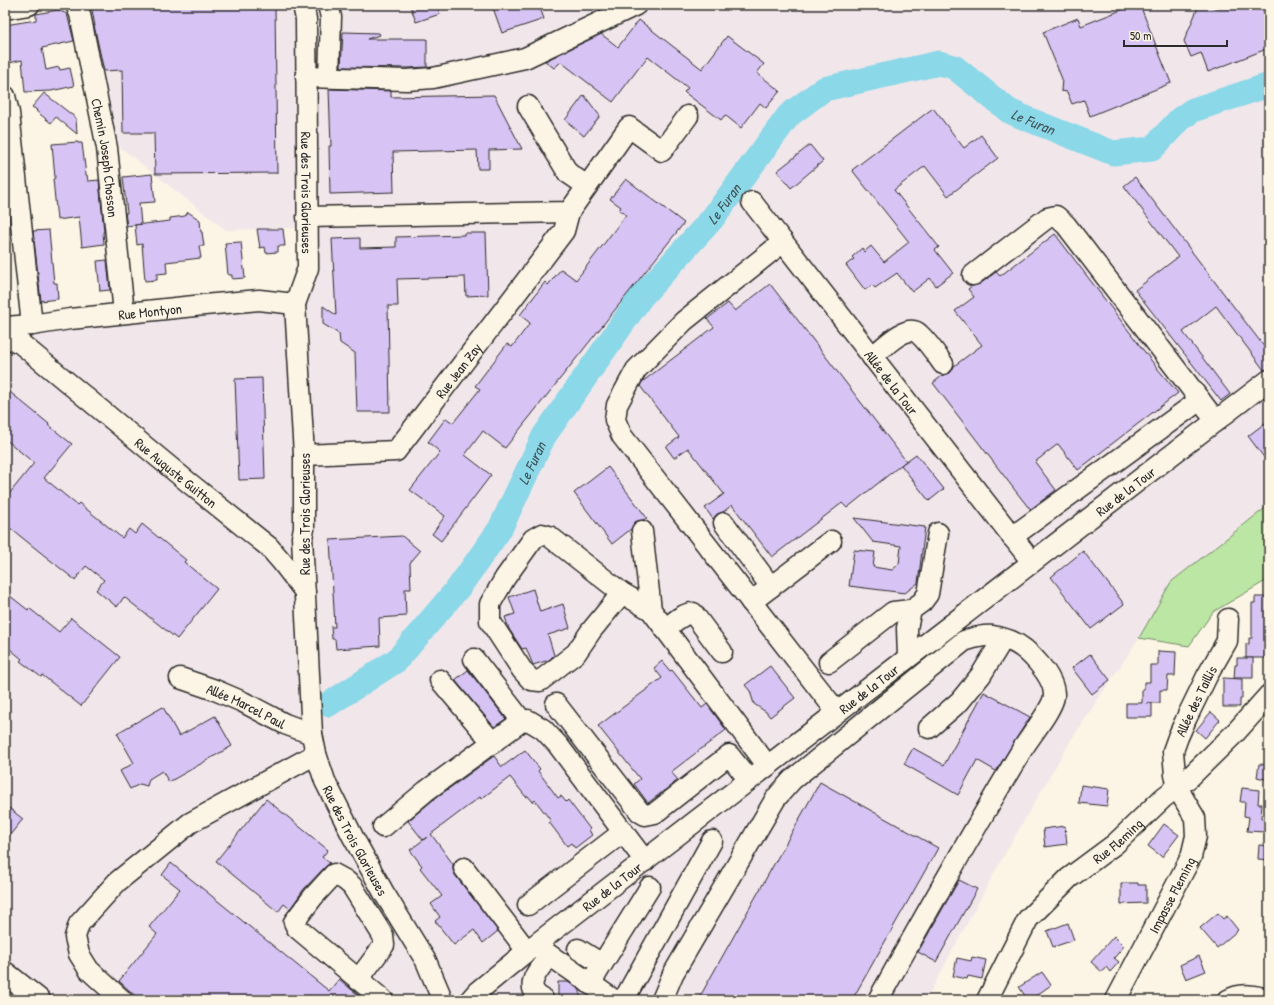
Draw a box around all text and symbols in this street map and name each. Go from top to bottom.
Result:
scale bar [1124,22,1227,48]
text: 50 m [1130,27,1151,44]
street label: Chemin Joseph Chosson [88,96,124,218]
water label: Le Furan [1008,103,1059,140]
street label: Rue des Trois Glorieuses [297,132,317,254]
water label: Le Furan [702,178,746,228]
street label: Rue Montyon [117,298,183,323]
street label: Rue Jean Zay [431,338,486,402]
street label: Allée de la Tour [861,346,924,419]
street label: Rue Auguste Guitton [131,433,222,512]
water label: Le Furan [512,437,551,488]
street label: Rue des Trois Glorieuses [295,453,314,575]
street label: Rue de la Tour [1091,461,1159,520]
street label: Rue de la Tour [835,659,903,717]
street label: Allée des Taillis [1170,662,1221,739]
street label: Allée Marcel Paul [204,678,290,733]
street label: Rue des Trois Glorieuses [319,782,393,899]
street label: Rue Fleming [1088,813,1147,867]
street label: Impasse Fleming [1143,853,1200,936]
street label: Rue de la Tour [578,856,646,915]

